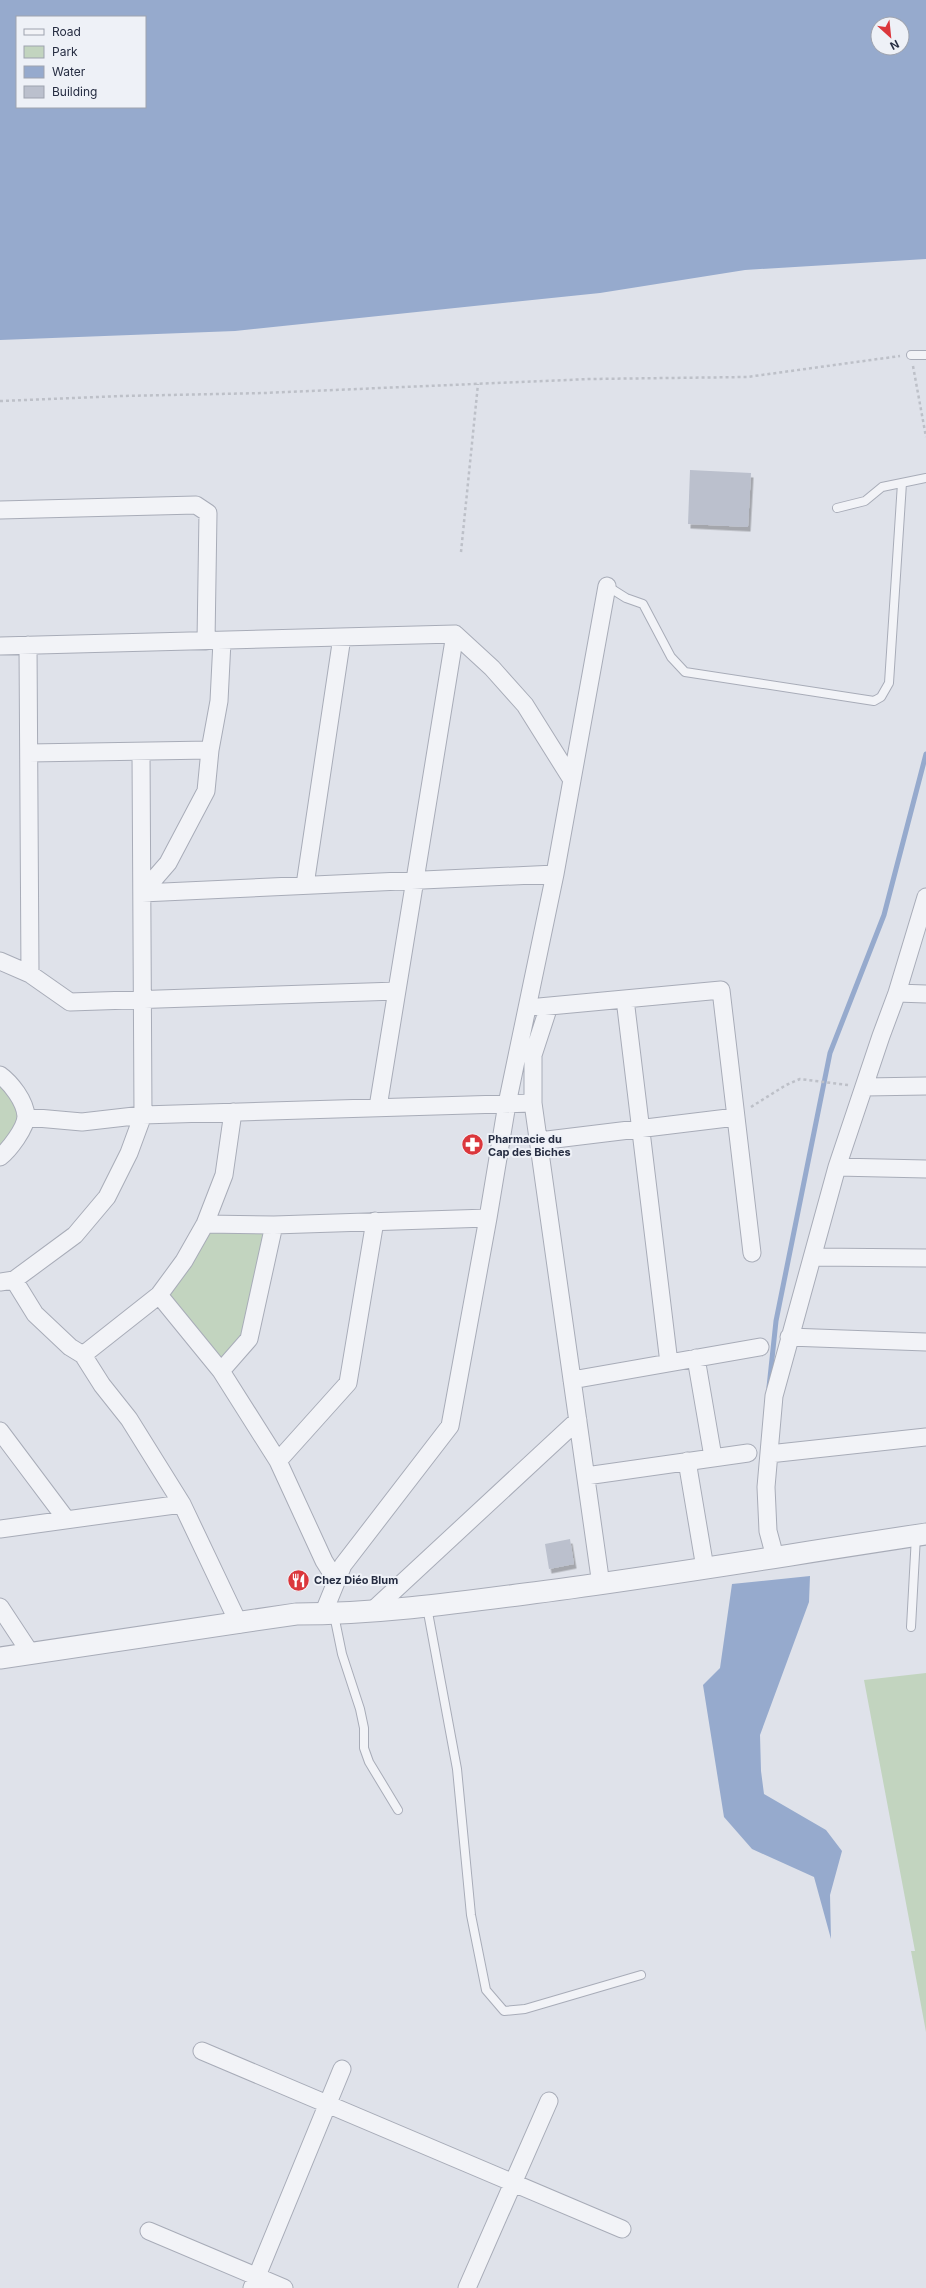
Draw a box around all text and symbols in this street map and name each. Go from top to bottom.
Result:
legend [16,16,146,108]
north arrow [870,16,910,56]
text: Road [52,24,81,39]
text: N [888,37,901,53]
text: Park [52,44,78,59]
text: Water [52,64,86,79]
text: Building [52,84,97,99]
pharmacy icon: Pharmacie du Cap des Biches [460,1132,486,1158]
place label: Pharmacie du Cap des Biches [488,1132,571,1159]
restaurant icon: Chez Diéo Blum [285,1567,311,1593]
place label: Chez Diéo Blum [314,1573,398,1587]

